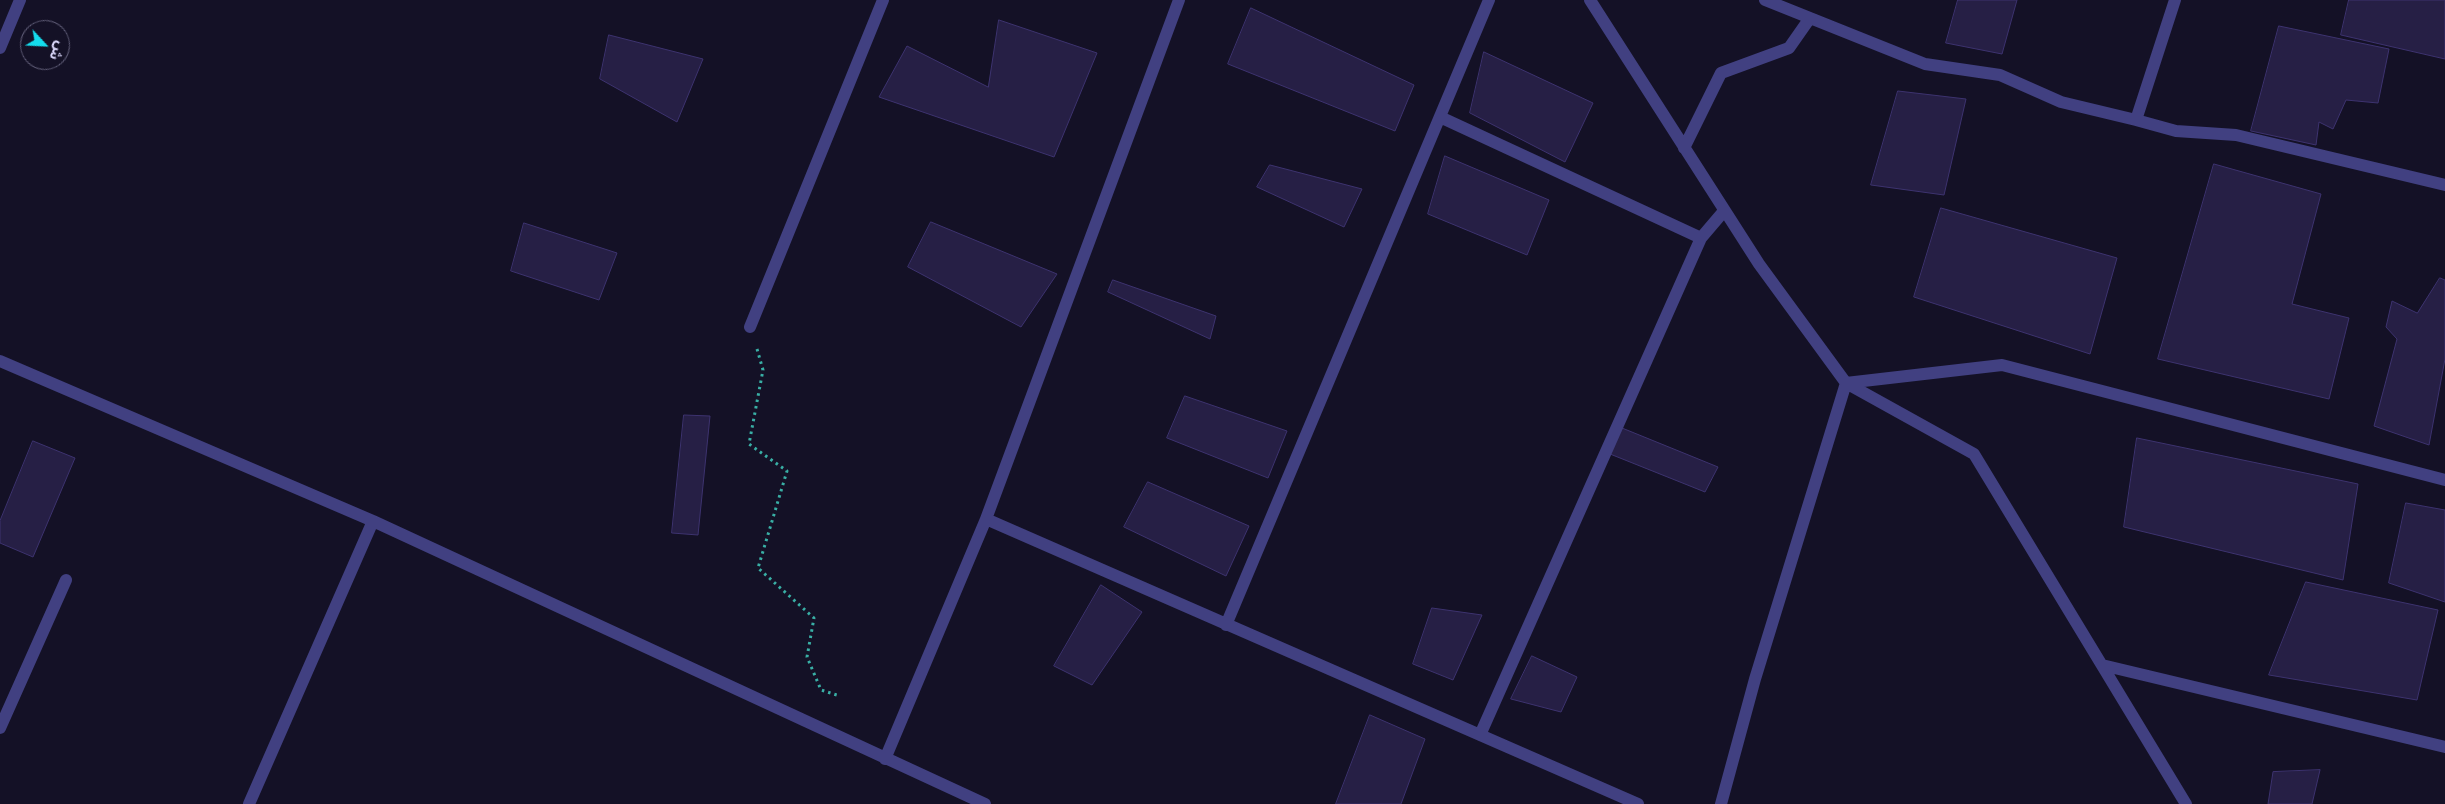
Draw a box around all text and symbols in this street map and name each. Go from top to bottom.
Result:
north arrow [20,20,70,70]
text: ش [46,39,70,63]

